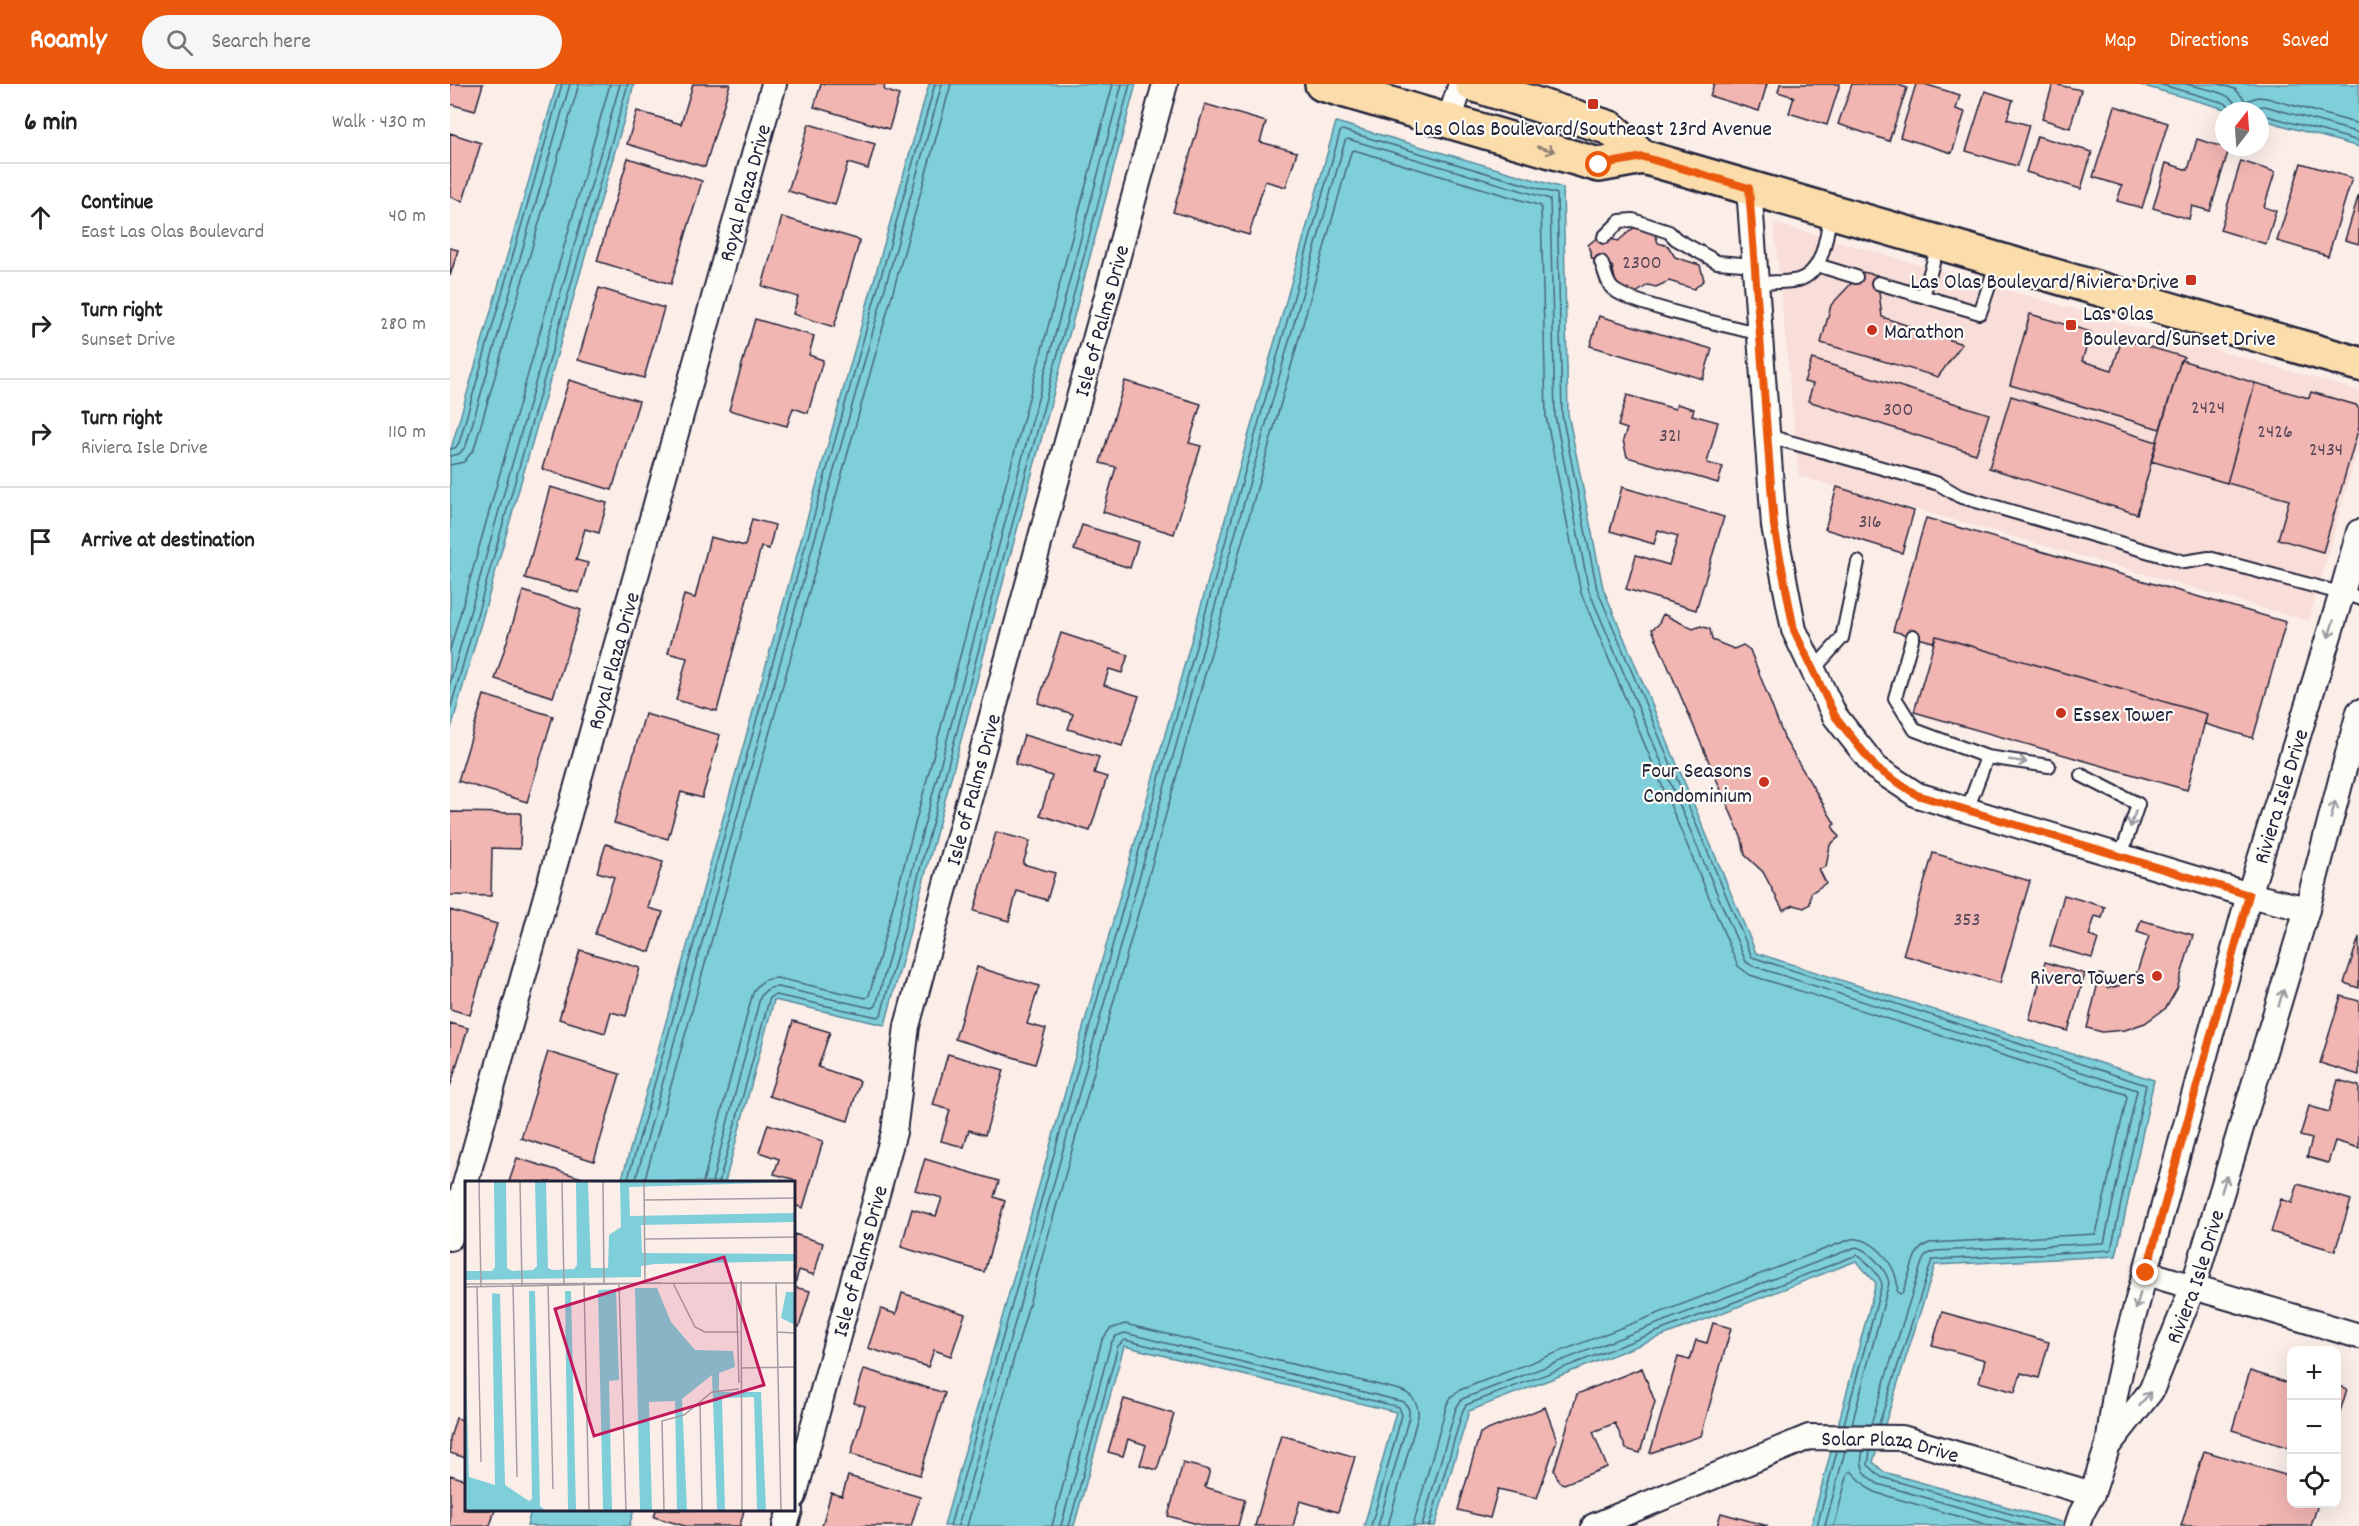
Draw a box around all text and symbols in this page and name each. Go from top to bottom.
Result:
search box [142,15,562,69]
text: Roamly [30,22,106,62]
icon: search [163,26,196,59]
text: Search here [211,27,311,58]
text: Map [2105,27,2136,57]
text: Directions [2169,27,2249,57]
text: Saved [2282,27,2329,57]
marker: Las Olas Boulevard/Southeast 23rd Avenue [1586,97,1600,111]
north arrow [2215,102,2269,156]
text: 6 min [24,105,77,142]
text: Walk · 430 m [332,109,426,137]
place label: Las Olas Boulevard/Southeast 23rd Avenue [1414,115,1772,146]
street label: Royal Plaza Drive [713,121,781,266]
one-way arrow [1536,144,1555,155]
route start [1585,151,1611,177]
text: Continue [81,188,153,219]
icon: ahead [24,201,57,234]
text: 40 m [388,203,426,231]
text: East Las Olas Boulevard [81,219,264,247]
street label: Isle of Palms Drive [1068,242,1139,401]
house number: 2300 [1622,250,1662,278]
place label: Las Olas Boulevard/Riviera Drive [1911,268,2179,299]
marker: Las Olas Boulevard/Riviera Drive [2184,273,2198,287]
text: Turn right [81,296,163,327]
place label: Las Olas Boulevard/Sunset Drive [2083,300,2276,356]
icon: right [24,309,57,342]
text: 280 m [380,311,426,339]
place label: Marathon [1884,318,1964,349]
marker: Las Olas Boulevard/Sunset Drive [2064,318,2078,332]
marker: Marathon [1865,323,1879,337]
text: Sunset Drive [81,327,175,355]
house number: 2424 [2191,395,2225,423]
house number: 300 [1883,397,1913,425]
text: Turn right [81,404,163,435]
icon: right [24,417,57,450]
text: 110 m [388,419,426,447]
house number: 2426 [2257,419,2293,447]
house number: 321 [1659,423,1681,451]
text: Riviera Isle Drive [81,435,208,463]
house number: 2434 [2309,437,2343,465]
house number: 316 [1858,509,1882,537]
icon: arrive [24,525,57,558]
text: Arrive at destination [81,526,255,557]
street label: Royal Plaza Drive [581,589,650,734]
one-way arrow [2325,619,2336,638]
place label: Essex Tower [2073,701,2174,732]
marker: Essex Tower [2054,706,2068,720]
street label: Isle of Palms Drive [940,711,1011,869]
street label: Riviera Isle Drive [2248,726,2318,868]
one-way arrow [2007,756,2027,767]
place label: Four Seasons Condominium [1642,757,1752,813]
marker: Four Seasons Condominium [1757,775,1771,789]
one-way arrow [2328,801,2340,820]
one-way arrow [2127,809,2138,828]
house number: 353 [1953,907,1981,935]
place label: Rivera Towers [2030,964,2145,995]
marker: Rivera Towers [2150,969,2164,983]
one-way arrow [2276,989,2287,1008]
one-way arrow [2219,1175,2230,1194]
inset map [465,1181,795,1511]
street label: Isle of Palms Drive [826,1182,898,1341]
street label: Riviera Isle Drive [2160,1206,2234,1349]
route end [2132,1259,2158,1285]
one-way arrow [2132,1291,2143,1310]
map controls [2287,1346,2341,1508]
button: + [2287,1346,2341,1400]
one-way arrow [2138,1392,2151,1408]
button: − [2287,1400,2341,1454]
street label: Solar Plaza Drive [1821,1425,1962,1473]
button: locate [2287,1454,2341,1508]

